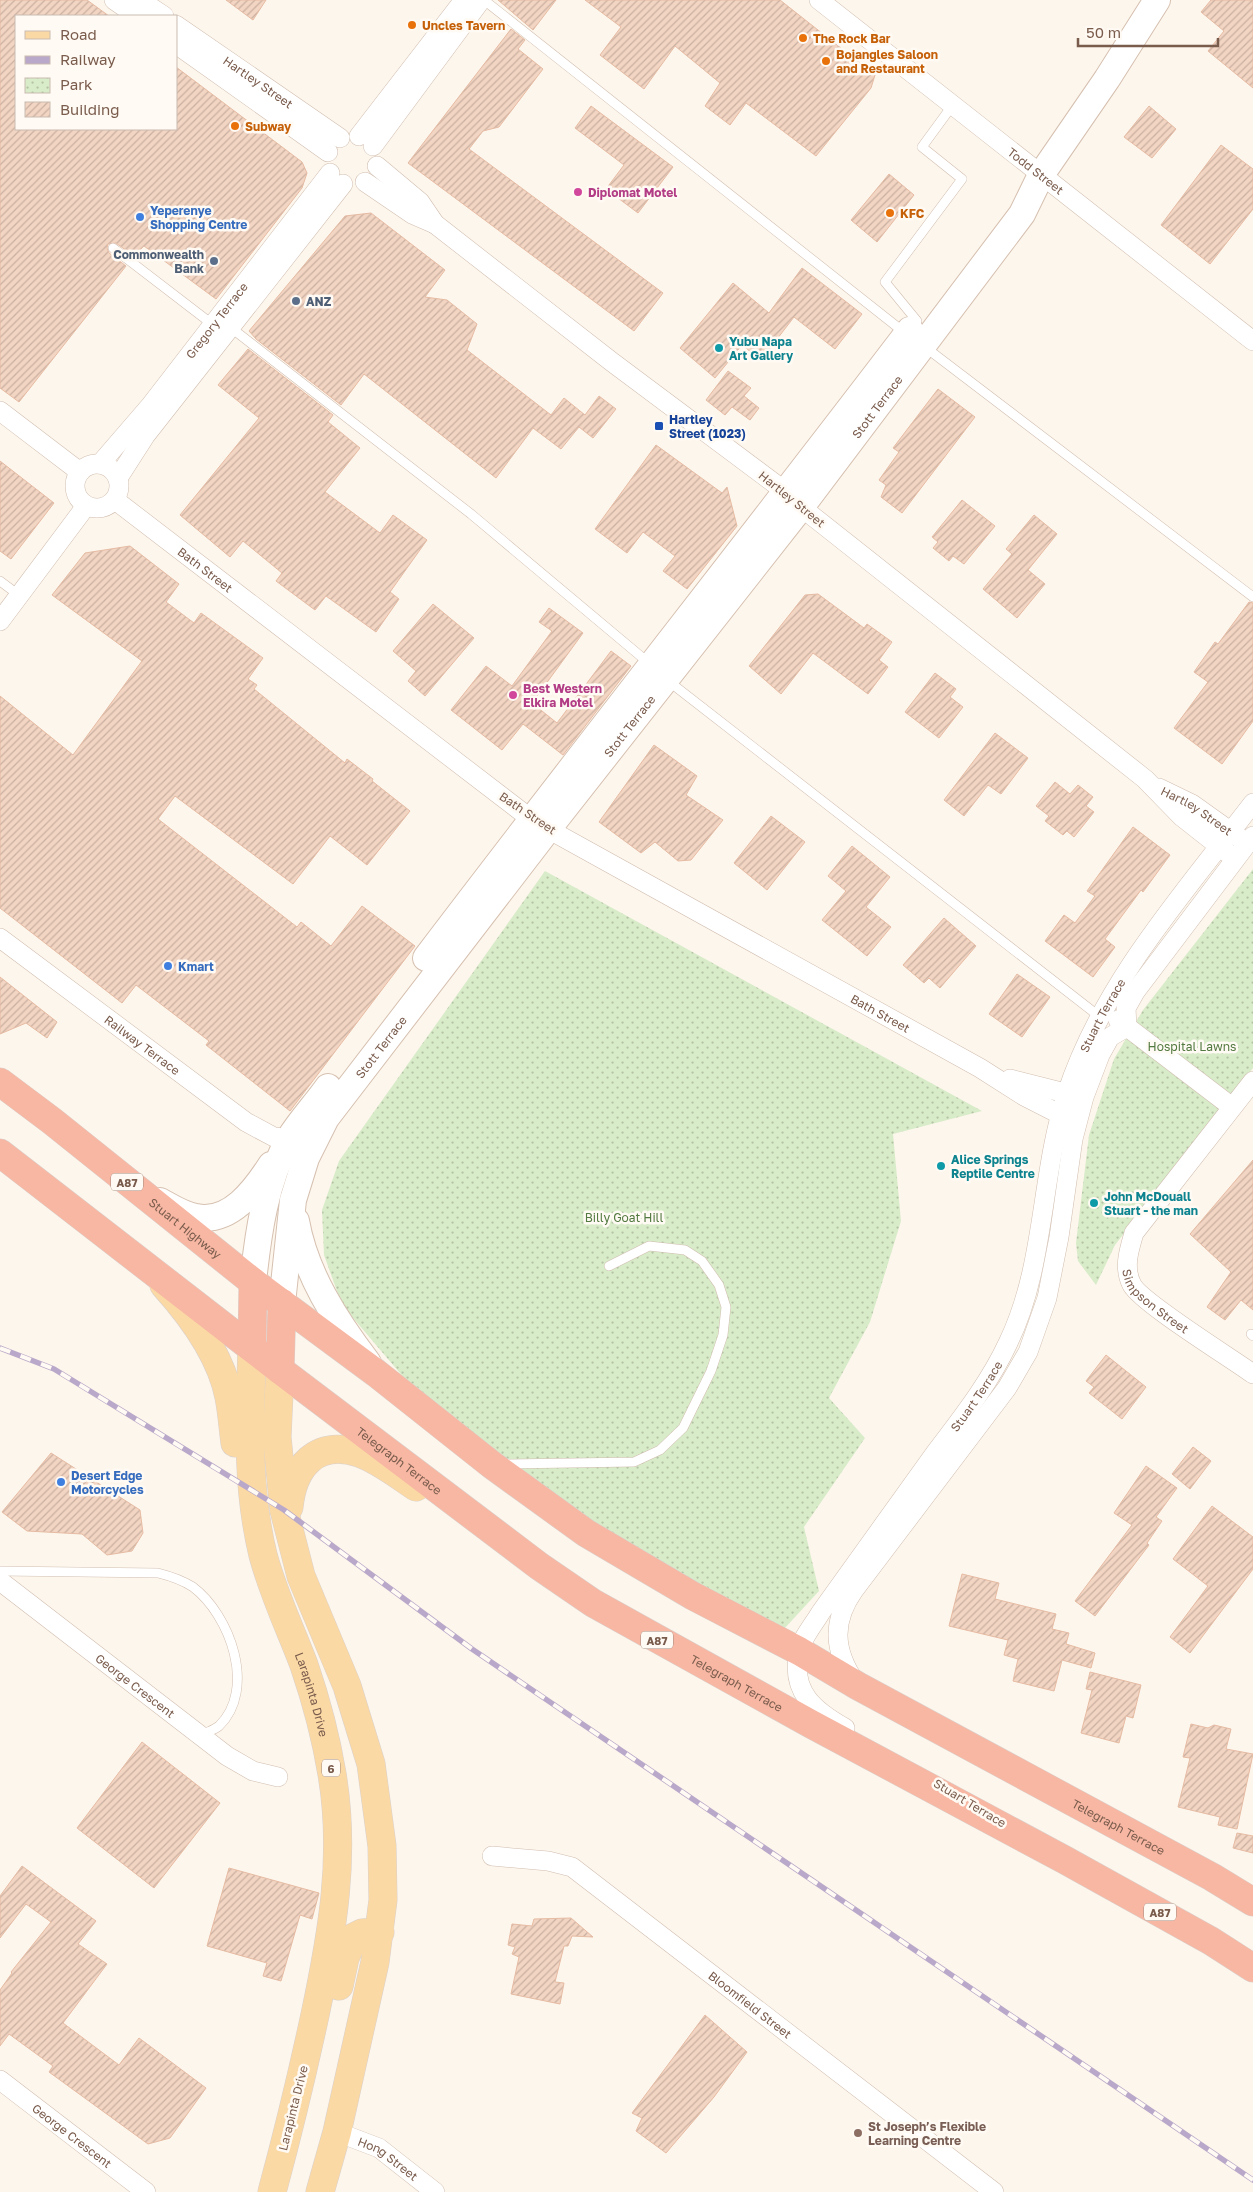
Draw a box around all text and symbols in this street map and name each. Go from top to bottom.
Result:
legend [15,15,178,130]
scale bar [1078,15,1218,47]
place label: Uncles Tavern [422,18,505,33]
marker: Uncles Tavern [406,19,418,31]
text: 50 m [1086,23,1121,41]
text: Road [60,25,97,43]
place label: The Rock Bar [813,31,891,46]
marker: The Rock Bar [797,32,809,44]
place label: Bojangles Saloon and Restaurant [836,47,938,76]
text: Railway [60,50,116,68]
street label: Hartley Street [221,52,296,111]
marker: Bojangles Saloon and Restaurant [820,55,832,67]
text: Park [60,75,93,93]
text: Building [60,100,120,118]
place label: Subway [245,119,292,134]
marker: Subway [229,120,241,132]
street label: Todd Street [1005,144,1067,197]
place label: Diplomat Motel [588,185,677,200]
marker: Diplomat Motel [572,186,584,198]
place label: Yeperenye Shopping Centre [150,203,247,232]
place label: KFC [900,206,925,221]
marker: KFC [884,207,896,219]
marker: Yeperenye Shopping Centre [134,211,146,223]
place label: Commonwealth Bank [113,247,204,276]
marker: Commonwealth Bank [208,255,220,267]
street label: Gregory Terrace [182,279,250,361]
place label: ANZ [306,294,332,309]
marker: ANZ [290,295,302,307]
place label: Yubu Napa Art Gallery [729,334,794,363]
marker: Yubu Napa Art Gallery [713,342,725,354]
street label: Stott Terrace [848,372,905,441]
place label: Hartley Street (1023) [669,412,746,441]
marker: Hartley Street (1023) [653,420,665,432]
street label: Hartley Street [756,468,828,531]
street label: Bath Street [175,543,236,595]
place label: Best Western Elkira Motel [523,681,602,710]
marker: Best Western Elkira Motel [507,689,519,701]
street label: Stott Terrace [600,692,658,760]
street label: Hartley Street [1159,783,1236,838]
street label: Bath Street [497,788,559,838]
place label: Kmart [178,959,214,974]
marker: Kmart [162,960,174,972]
street label: Stuart Terrace [1076,975,1128,1055]
street label: Bath Street [848,991,913,1035]
street label: Railway Terrace [102,1012,183,1078]
street label: Stott Terrace [352,1013,409,1081]
park label: Hospital Lawns [1148,1039,1236,1054]
place label: Alice Springs Reptile Centre [951,1152,1035,1181]
marker: Alice Springs Reptile Centre [935,1160,947,1172]
road number: A87 [111,1174,143,1190]
place label: John McDouall Stuart - the man [1104,1189,1198,1218]
street label: Stuart Highway [146,1194,225,1262]
marker: John McDouall Stuart - the man [1088,1197,1100,1209]
park label: Billy Goat Hill [585,1210,663,1225]
street label: Simpson Street [1120,1268,1192,1336]
street label: Stuart Terrace [947,1358,1005,1434]
street label: Telegraph Terrace [354,1423,445,1498]
place label: Desert Edge Motorcycles [71,1468,144,1497]
marker: Desert Edge Motorcycles [55,1476,67,1488]
road number: A87 [641,1632,673,1648]
street label: George Crescent [93,1650,178,1721]
street label: Larapinta Drive [292,1650,332,1738]
street label: Telegraph Terrace [688,1651,786,1715]
road number: 6 [322,1760,340,1776]
street label: Stuart Terrace [931,1775,1009,1831]
street label: Telegraph Terrace [1070,1795,1168,1858]
road number: A87 [1144,1904,1176,1920]
street label: Bloomfield Street [706,1968,795,2041]
street label: Larapinta Drive [275,2064,311,2152]
street label: George Crescent [29,2100,115,2171]
place label: St Joseph’s Flexible Learning Centre [868,2119,986,2148]
marker: St Joseph’s Flexible Learning Centre [852,2127,864,2139]
street label: Hong Street [356,2133,421,2184]

